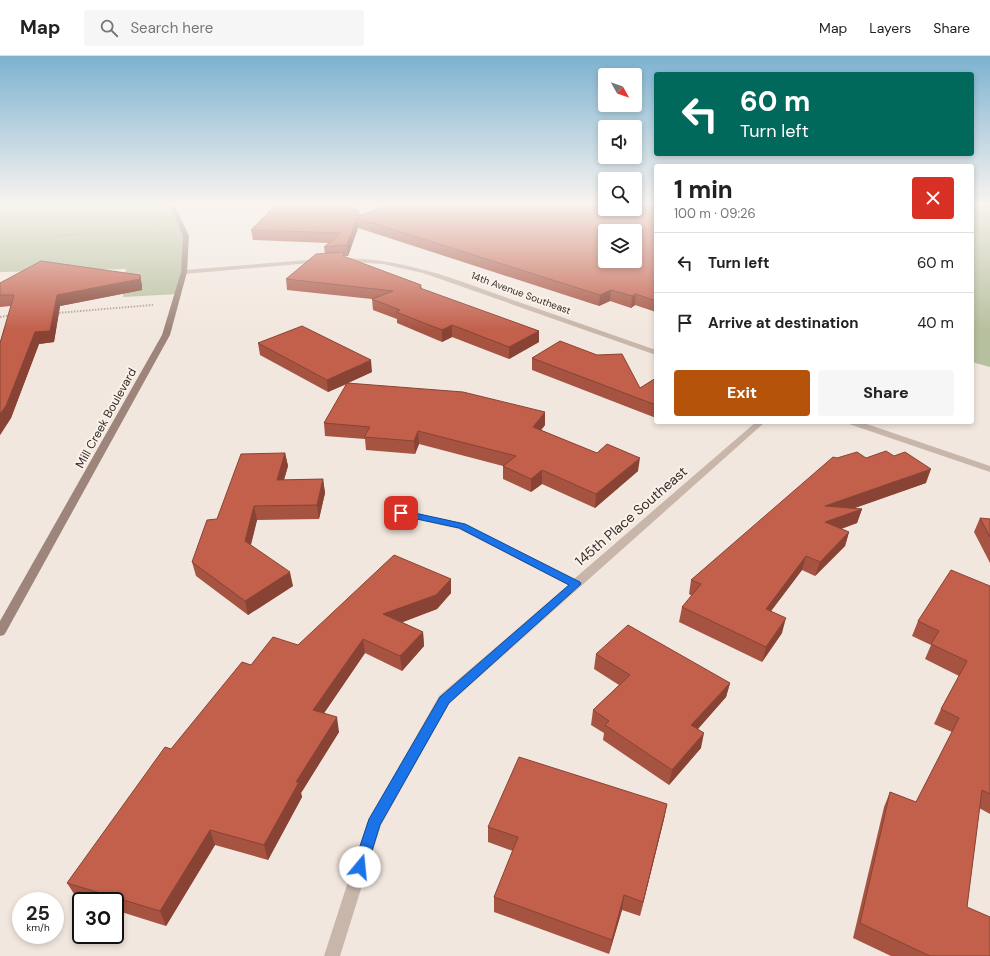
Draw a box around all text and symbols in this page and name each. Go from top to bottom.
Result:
search box [84,10,364,46]
text: Map [20,15,60,40]
icon: search [98,17,120,39]
text: Search here [130,18,213,38]
text: Map [819,19,847,37]
text: Layers [869,19,911,37]
text: Share [933,19,970,37]
north arrow [598,68,642,112]
map controls [598,68,642,268]
text: 60 m [740,83,810,120]
icon: left [674,88,726,140]
text: Turn left [740,119,809,143]
button: sound [598,120,642,164]
button: search [598,172,642,216]
text: 1 min [674,174,733,205]
button: close [912,177,954,219]
text: 100 m · 09:26 [674,205,756,222]
button: layers [598,224,642,268]
icon: left [674,252,696,274]
text: Turn left [708,253,769,273]
text: 60 m [917,253,954,273]
street label: 14th Avenue Southeast [469,269,573,317]
icon: arrive [674,312,696,334]
text: Arrive at destination [708,313,859,333]
text: 40 m [917,313,954,333]
street label: Mill Creek Boulevard [72,365,140,471]
button: Exit [674,370,810,416]
button: Share [818,370,954,416]
street label: 145th Place Southeast [571,462,691,570]
pin [384,496,418,530]
icon: arrive [390,502,412,524]
position arrow [339,846,381,888]
speed limit sign: 30 [72,892,124,944]
text: 25 [26,900,50,926]
text: km/h [26,921,50,934]

